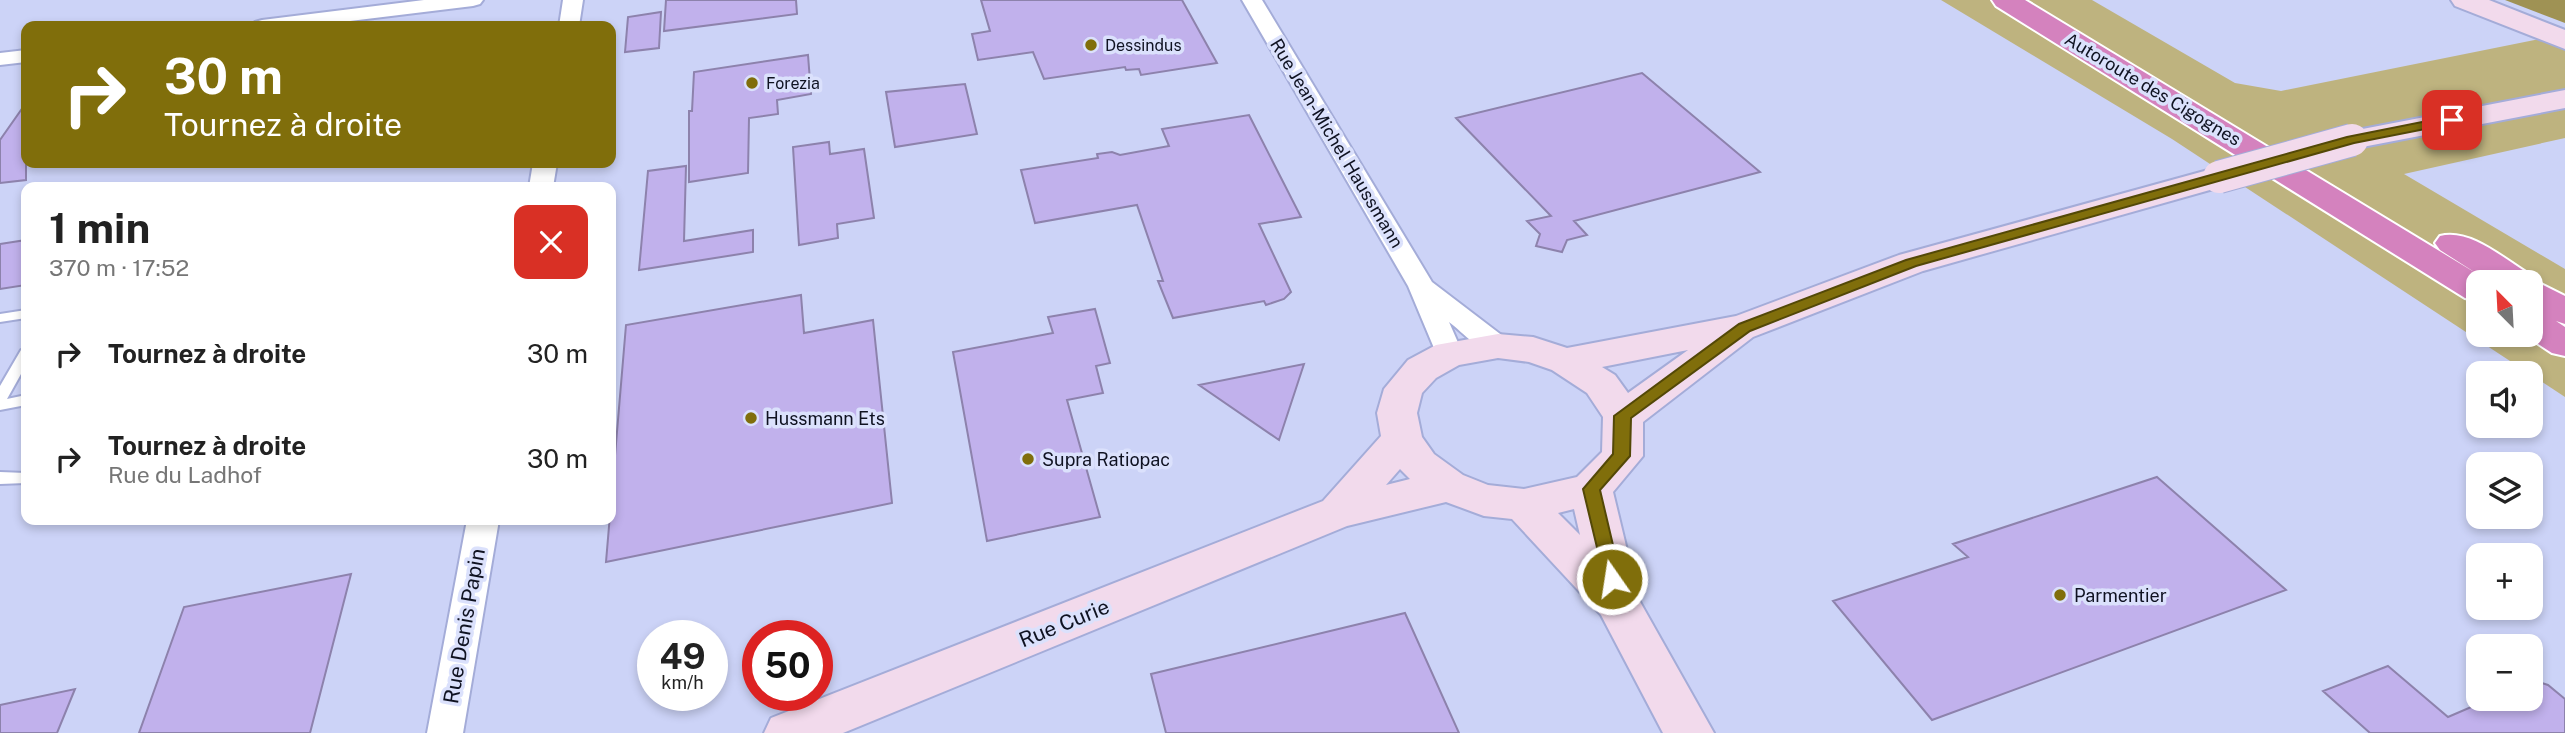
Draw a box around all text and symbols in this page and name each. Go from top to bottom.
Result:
street label: Autoroute des Cigognes [2061,28,2245,150]
street label: Rue Jean-Michel Haussmann [1266,35,1408,251]
place label: Dessindus [1105,36,1182,55]
marker: Dessindus [1083,37,1099,53]
text: 30 m [164,47,283,105]
icon: right [49,49,140,140]
place label: Forezia [766,74,820,93]
marker: Forezia [744,75,760,91]
pin [2422,90,2482,150]
icon: arrive [2433,101,2471,139]
text: Tournez à droite [164,106,402,143]
text: 1 min [49,203,150,252]
button: close [514,205,588,279]
text: 370 m · 17:52 [49,254,189,281]
north arrow [2466,270,2543,346]
map controls [2466,270,2543,711]
icon: right [49,335,87,373]
text: Tournez à droite [108,338,306,369]
text: 30 m [527,338,588,369]
button: sound [2466,361,2543,438]
place label: Hussmann Ets [765,408,885,429]
marker: Hussmann Ets [743,410,759,426]
text: Tournez à droite [108,430,306,461]
icon: right [49,440,87,478]
text: 30 m [527,443,588,474]
place label: Supra Ratiopac [1042,449,1170,470]
marker: Supra Ratiopac [1020,451,1036,467]
button: layers [2466,452,2543,529]
text: Rue du Ladhof [108,461,262,488]
position arrow [1575,542,1649,616]
button: + [2466,543,2543,620]
street label: Rue Denis Papin [438,546,490,706]
place label: Parmentier [2074,585,2167,606]
marker: Parmentier [2052,587,2068,603]
street label: Rue Curie [1015,594,1113,652]
speed limit sign: 50 [742,620,833,711]
button: − [2466,634,2543,711]
text: 49 [659,636,706,677]
text: km/h [661,672,704,693]

